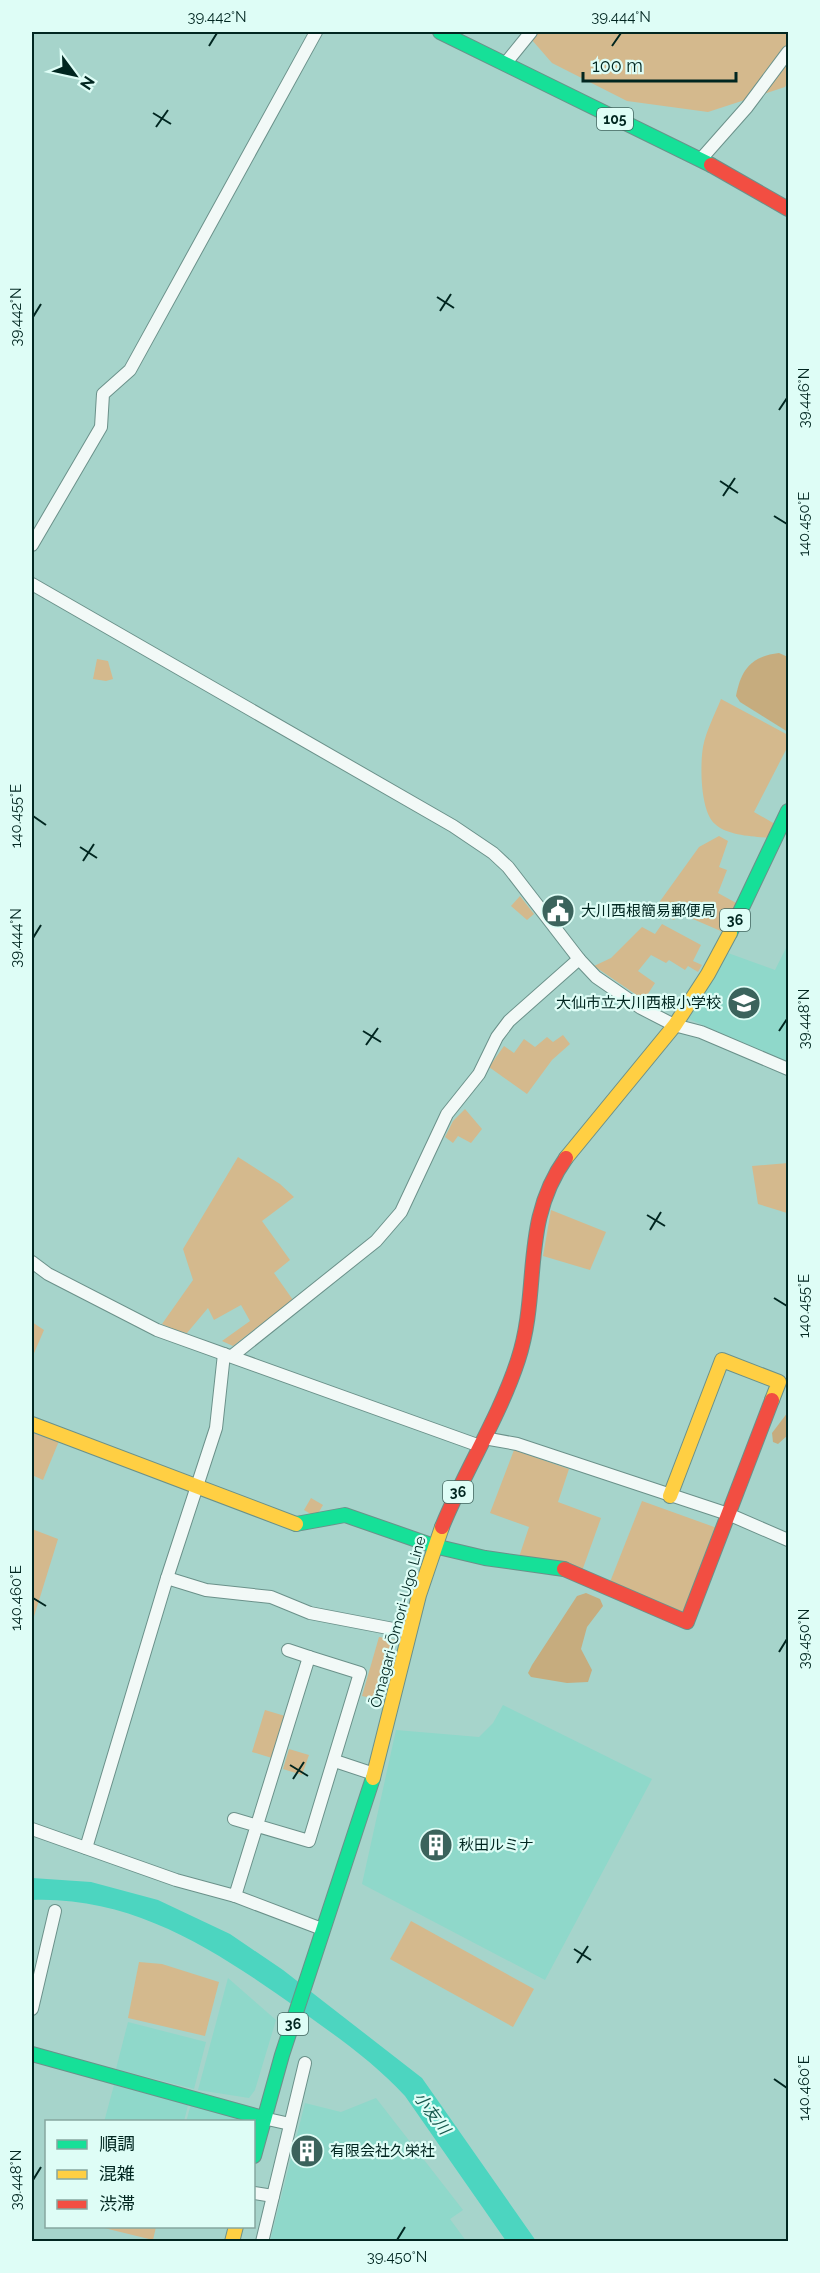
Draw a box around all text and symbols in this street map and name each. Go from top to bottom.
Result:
text: 39.442°N [187,8,247,26]
text: 39.444°N [591,8,651,26]
north arrow [45,45,105,105]
scale bar [583,45,736,83]
text: 100 m [592,55,643,76]
text: N [76,73,98,93]
road number: 105 [597,108,633,130]
text: 39.442°N [7,287,25,347]
text: 39.446°N [795,368,813,428]
text: 140.450°E [795,492,813,557]
text: 140.455°E [7,784,25,848]
public building icon: 大川西根簡易郵便局 [540,893,576,929]
place label: 大川西根簡易郵便局 [581,902,716,920]
text: 39.444°N [7,908,25,968]
road number: 36 [720,909,750,931]
school or university icon: 大仙市立大川西根小学校 [726,985,762,1021]
text: 39.448°N [795,989,813,1049]
place label: 大仙市立大川西根小学校 [556,994,721,1012]
text: 140.455°E [795,1274,813,1338]
road number: 36 [443,1481,473,1503]
street label: Ōmagari-Ōmori-Ugo Line [366,1534,430,1710]
text: 140.460°E [7,1565,25,1631]
text: 39.450°N [795,1609,813,1669]
building icon: 秋田ルミナ [418,1827,454,1863]
place label: 秋田ルミナ [459,1836,534,1854]
road number: 36 [278,2013,308,2035]
text: 140.460°E [795,2055,813,2121]
water label: 小友川 [410,2088,455,2139]
legend [45,2120,255,2228]
text: 順調 [99,2133,135,2154]
building icon: 有限会社久栄社 [289,2133,325,2169]
place label: 有限会社久栄社 [330,2142,435,2160]
text: 39.448°N [7,2150,25,2210]
text: 混雑 [99,2163,135,2184]
text: 渋滞 [99,2193,135,2214]
text: 39.450°N [367,2248,427,2266]

